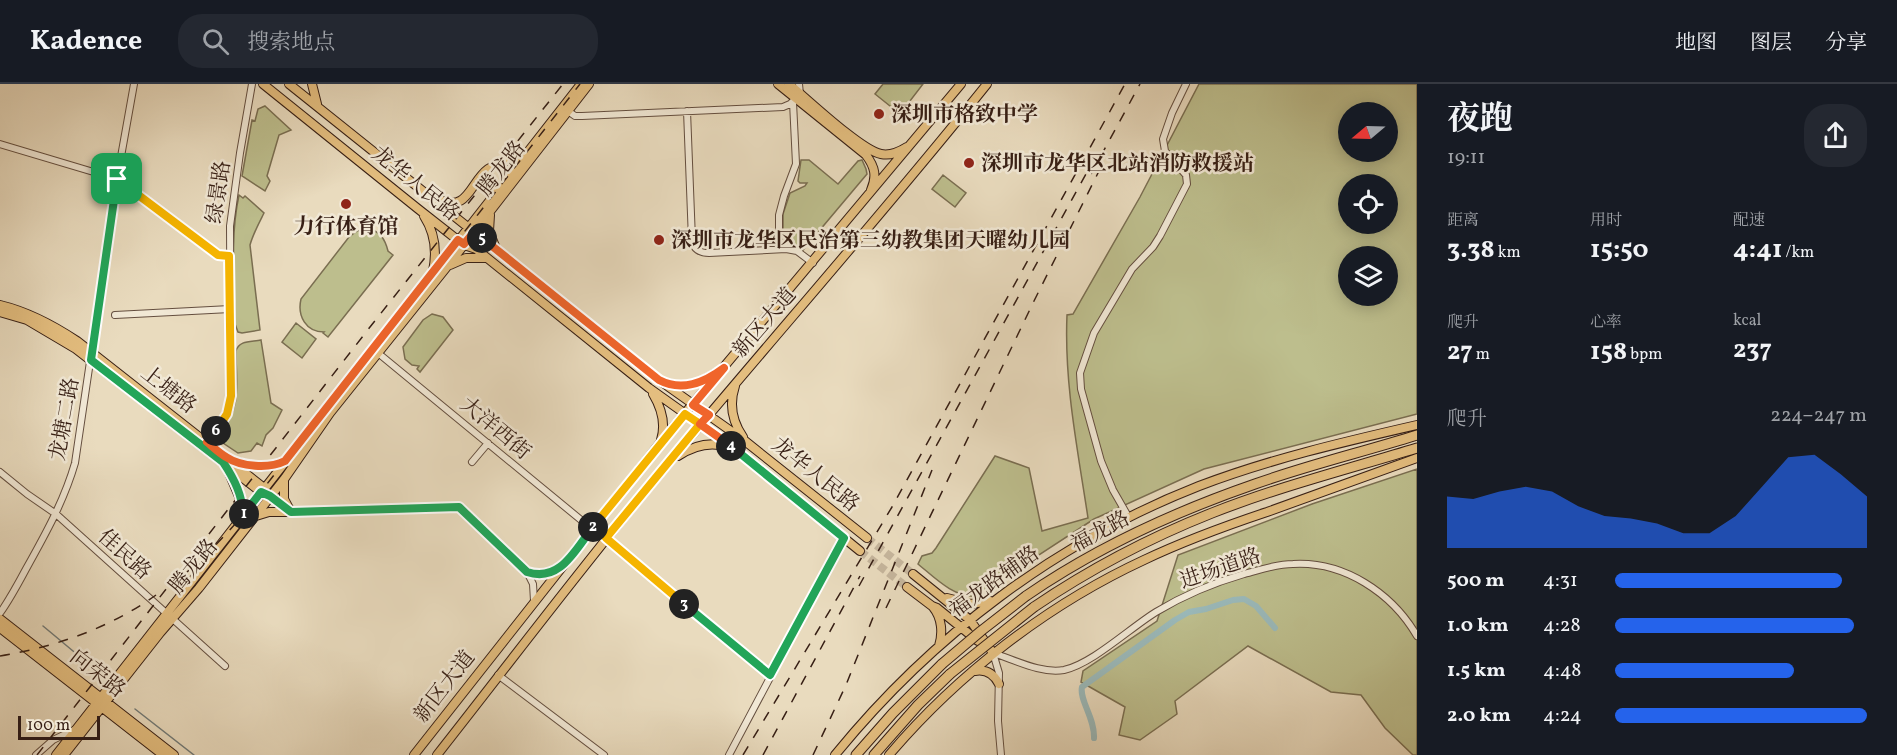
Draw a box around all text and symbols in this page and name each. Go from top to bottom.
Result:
search box [178,14,598,68]
text: Kadence [30,22,142,61]
icon: search [199,25,232,58]
text: 搜索地点 [247,28,335,59]
text: 地图 [1675,29,1717,58]
text: 图层 [1750,29,1792,58]
text: 分享 [1825,29,1867,58]
text: 夜跑 [1447,98,1513,144]
place label: 深圳市格致中学 [891,101,1038,130]
north arrow [1338,102,1398,162]
map controls [1338,102,1398,306]
button: share [1804,104,1867,167]
marker: 深圳市格致中学 [872,107,886,121]
street label: 腾龙路 [471,135,533,203]
street label: 龙华人民路 [365,140,465,228]
text: 19:11 [1447,144,1485,172]
place label: 深圳市龙华区北站消防救援站 [981,150,1254,179]
pin [91,153,142,204]
marker: 深圳市龙华区北站消防救援站 [962,156,976,170]
street label: 绿景路 [201,159,238,225]
icon: arrive [100,162,133,195]
button: locate [1338,174,1398,234]
marker: 力行体育馆 [339,197,353,211]
text: 距离 [1447,210,1479,232]
text: 用时 [1590,210,1622,232]
text: 配速 [1733,210,1765,232]
place label: 力行体育馆 [294,213,399,242]
pin: 5 [467,223,497,253]
text: 5 [478,227,486,249]
place label: 深圳市龙华区民治第三幼教集团天曜幼儿园 [671,227,1070,256]
text: 3.38 [1447,232,1495,268]
text: 15:50 [1590,232,1649,268]
text: 4:41 [1733,232,1782,268]
marker: 深圳市龙华区民治第三幼教集团天曜幼儿园 [652,233,666,247]
text: km [1495,242,1521,264]
text: /km [1782,242,1814,264]
button: layers [1338,246,1398,306]
street label: 新区大道 [727,282,804,364]
text: kcal [1733,310,1761,332]
text: 爬升 [1447,312,1479,334]
text: 心率 [1590,312,1622,334]
text: 237 [1733,332,1772,368]
text: 27 [1447,334,1473,370]
text: 158 [1590,334,1627,370]
text: m [1473,344,1490,366]
text: bpm [1627,344,1662,366]
street label: 上塘路 [134,359,202,421]
street label: 龙塘二路 [44,375,87,463]
street label: 大洋西街 [454,391,537,467]
text: 224–247 m [1770,402,1867,430]
text: 爬升 [1447,406,1487,434]
pin: 6 [201,416,231,446]
text: 6 [212,420,220,442]
pin: 4 [716,431,746,461]
street label: 龙华人民路 [765,431,865,519]
text: 4 [726,435,736,457]
pin: 1 [229,499,259,529]
text: 1 [241,503,247,525]
street label: 福龙路 [1066,505,1135,560]
pin: 2 [578,512,608,542]
text: 2 [589,516,597,538]
street label: 佳民路 [91,523,157,587]
street label: 腾龙路 [163,533,225,601]
street label: 福龙路辅路 [944,540,1046,625]
street label: 进场道路 [1176,542,1265,597]
text: 500 m [1447,567,1505,595]
text: 4:31 [1543,567,1578,595]
pin: 3 [669,589,699,619]
text: 3 [680,593,688,615]
text: 1.0 km [1447,612,1509,640]
text: 4:28 [1543,612,1581,640]
street label: 向荣路 [63,643,131,705]
street label: 新区大道 [408,645,482,729]
text: 1.5 km [1447,657,1506,685]
text: 4:48 [1543,657,1581,685]
text: 2.0 km [1447,702,1511,730]
text: 4:24 [1543,702,1582,730]
scale bar [18,713,100,740]
text: 100 m [27,715,70,737]

